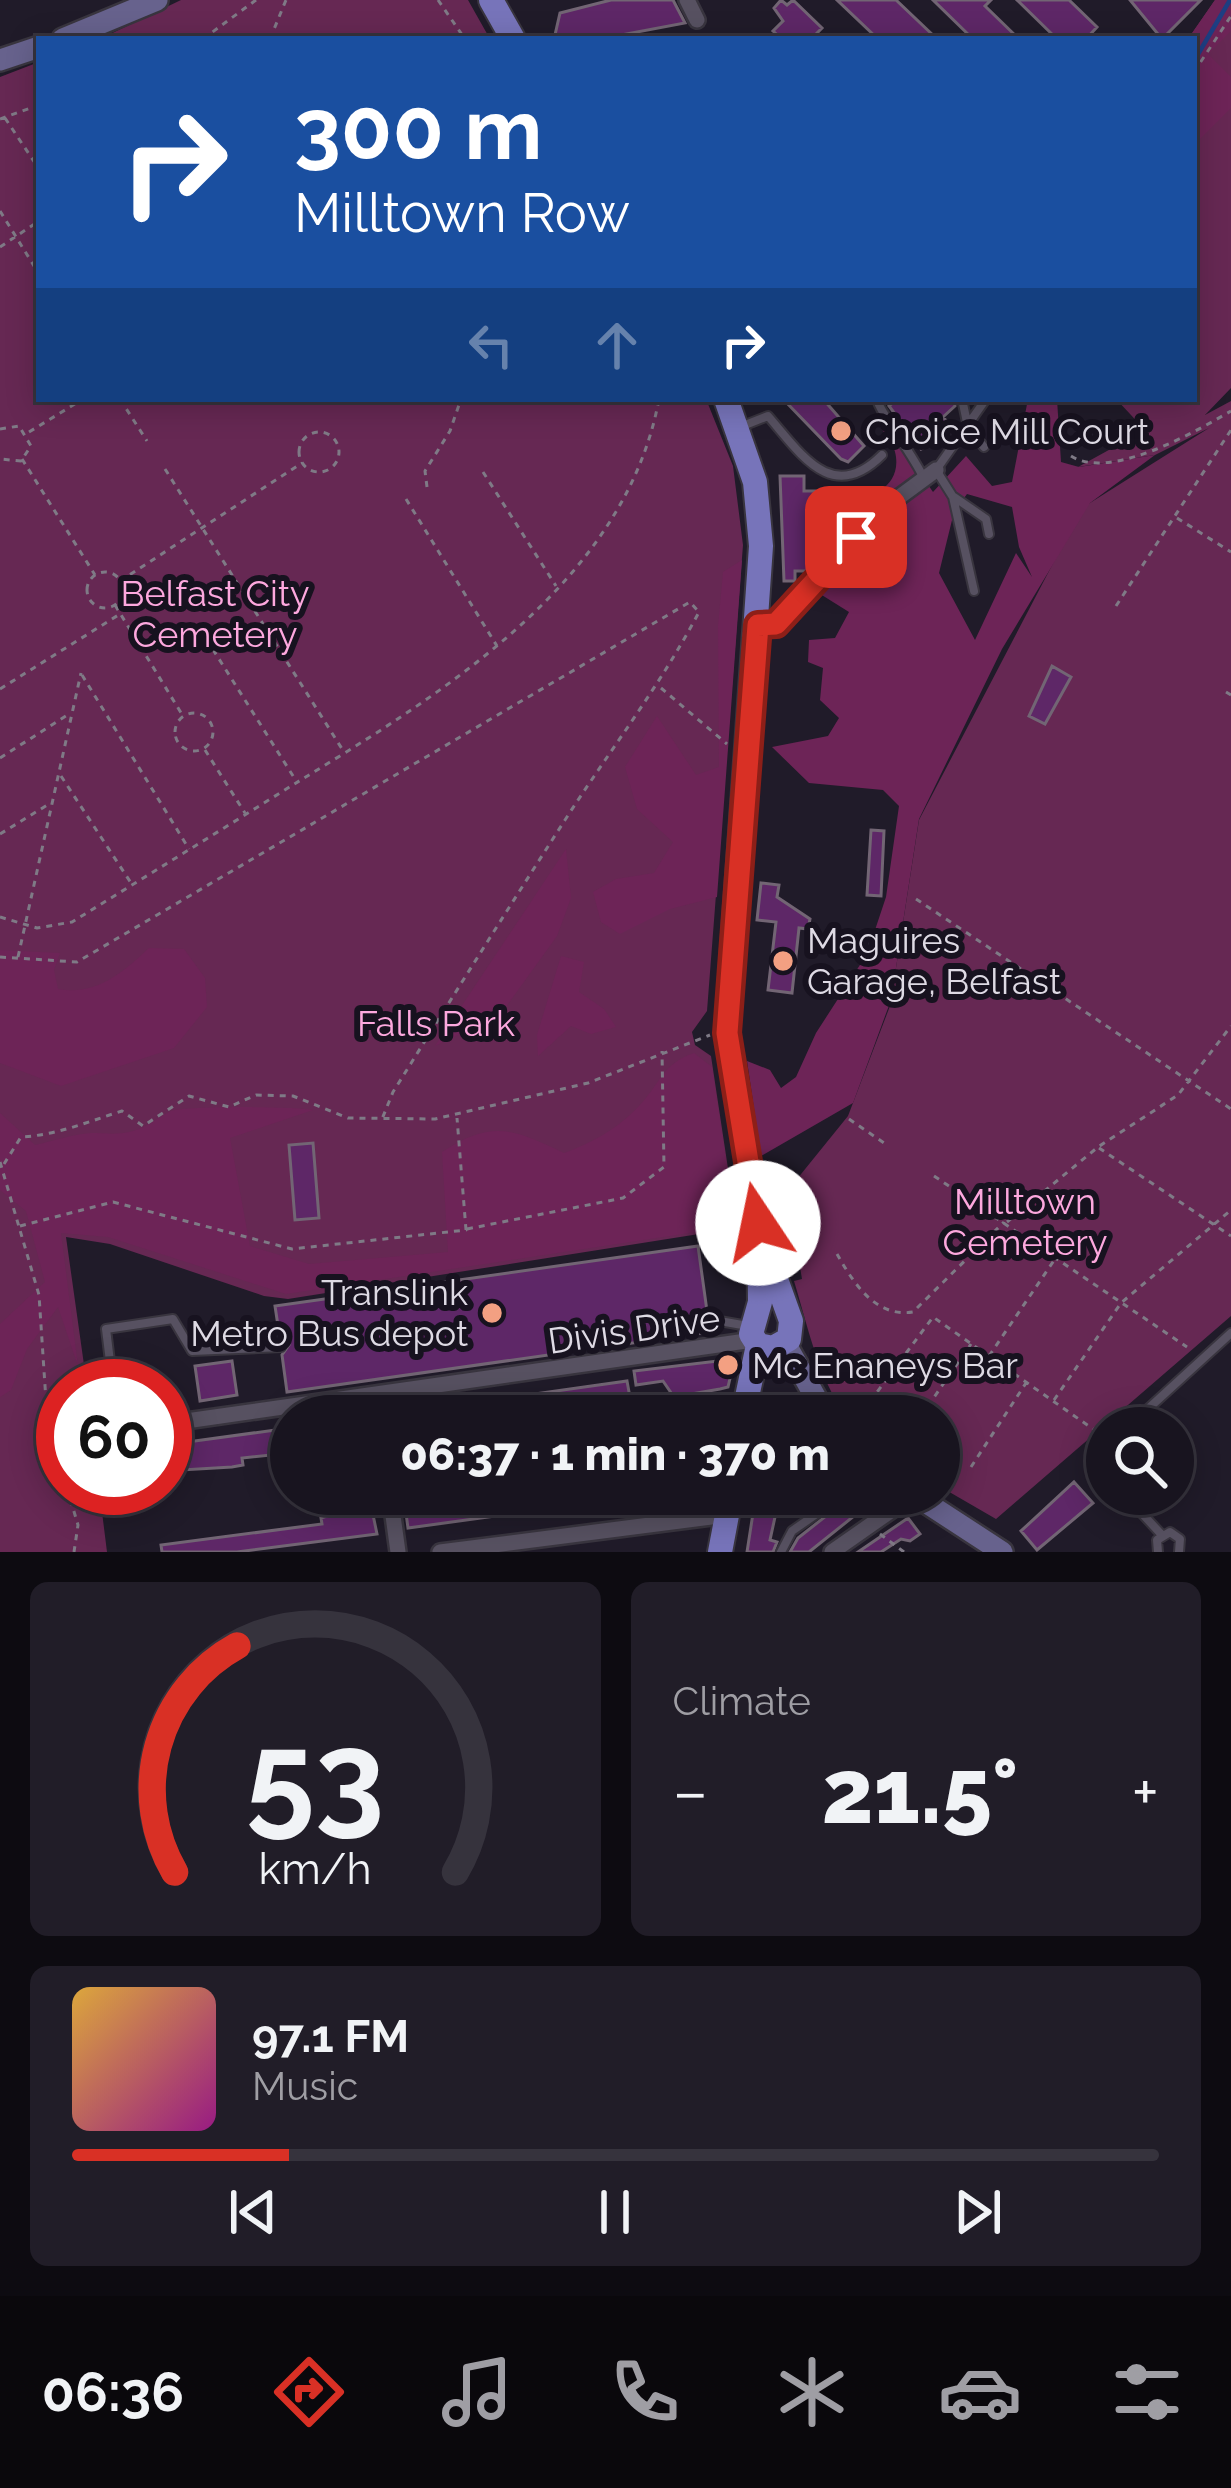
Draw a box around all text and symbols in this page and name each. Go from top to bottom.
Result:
text: 300 m [294,80,542,179]
icon: right [96,84,252,240]
text: Milltown Row [294,181,630,245]
icon: left [458,312,524,378]
icon: ahead [584,312,650,378]
icon: right [710,312,776,378]
place label: Choice Mill Court [865,410,1149,452]
marker: Choice Mill Court [828,418,854,444]
pin [805,486,907,588]
icon: arrive [823,504,889,570]
park label: Belfast City Cemetery [120,572,310,655]
place label: Maguires Garage, Belfast [807,919,1061,1002]
marker: Maguires Garage, Belfast [770,948,796,974]
park label: Falls Park [357,1002,515,1044]
position arrow [695,1160,821,1286]
park label: Milltown Cemetery [943,1180,1107,1263]
place label: Translink Metro Bus depot [190,1271,468,1354]
street label: Divis Drive [545,1296,723,1362]
marker: Translink Metro Bus depot [479,1300,505,1326]
place label: Mc Enaneys Bar [752,1344,1018,1386]
marker: Mc Enaneys Bar [715,1352,741,1378]
speed limit sign: 60 [36,1359,192,1515]
map controls [1086,1407,1194,1515]
button: search [1086,1407,1194,1515]
text: 06:37 · 1 min · 370 m [400,1428,830,1481]
text: Climate [673,1678,811,1724]
text: 53 [246,1704,385,1850]
text: 21.5° [821,1738,1018,1844]
text: − [673,1753,708,1830]
text: + [1132,1753,1159,1830]
text: km/h [259,1844,372,1894]
text: 97.1 FM [252,2010,409,2063]
text: Music [252,2063,358,2109]
icon: previous [220,2179,286,2245]
icon: pause [582,2179,648,2245]
icon: next [945,2179,1011,2245]
icon: directions [267,2350,351,2434]
icon: music [435,2350,519,2434]
icon: phone [603,2350,687,2434]
icon: climate [770,2350,854,2434]
icon: car [938,2350,1022,2434]
icon: filters [1105,2350,1189,2434]
text: 06:36 [42,2360,184,2424]

